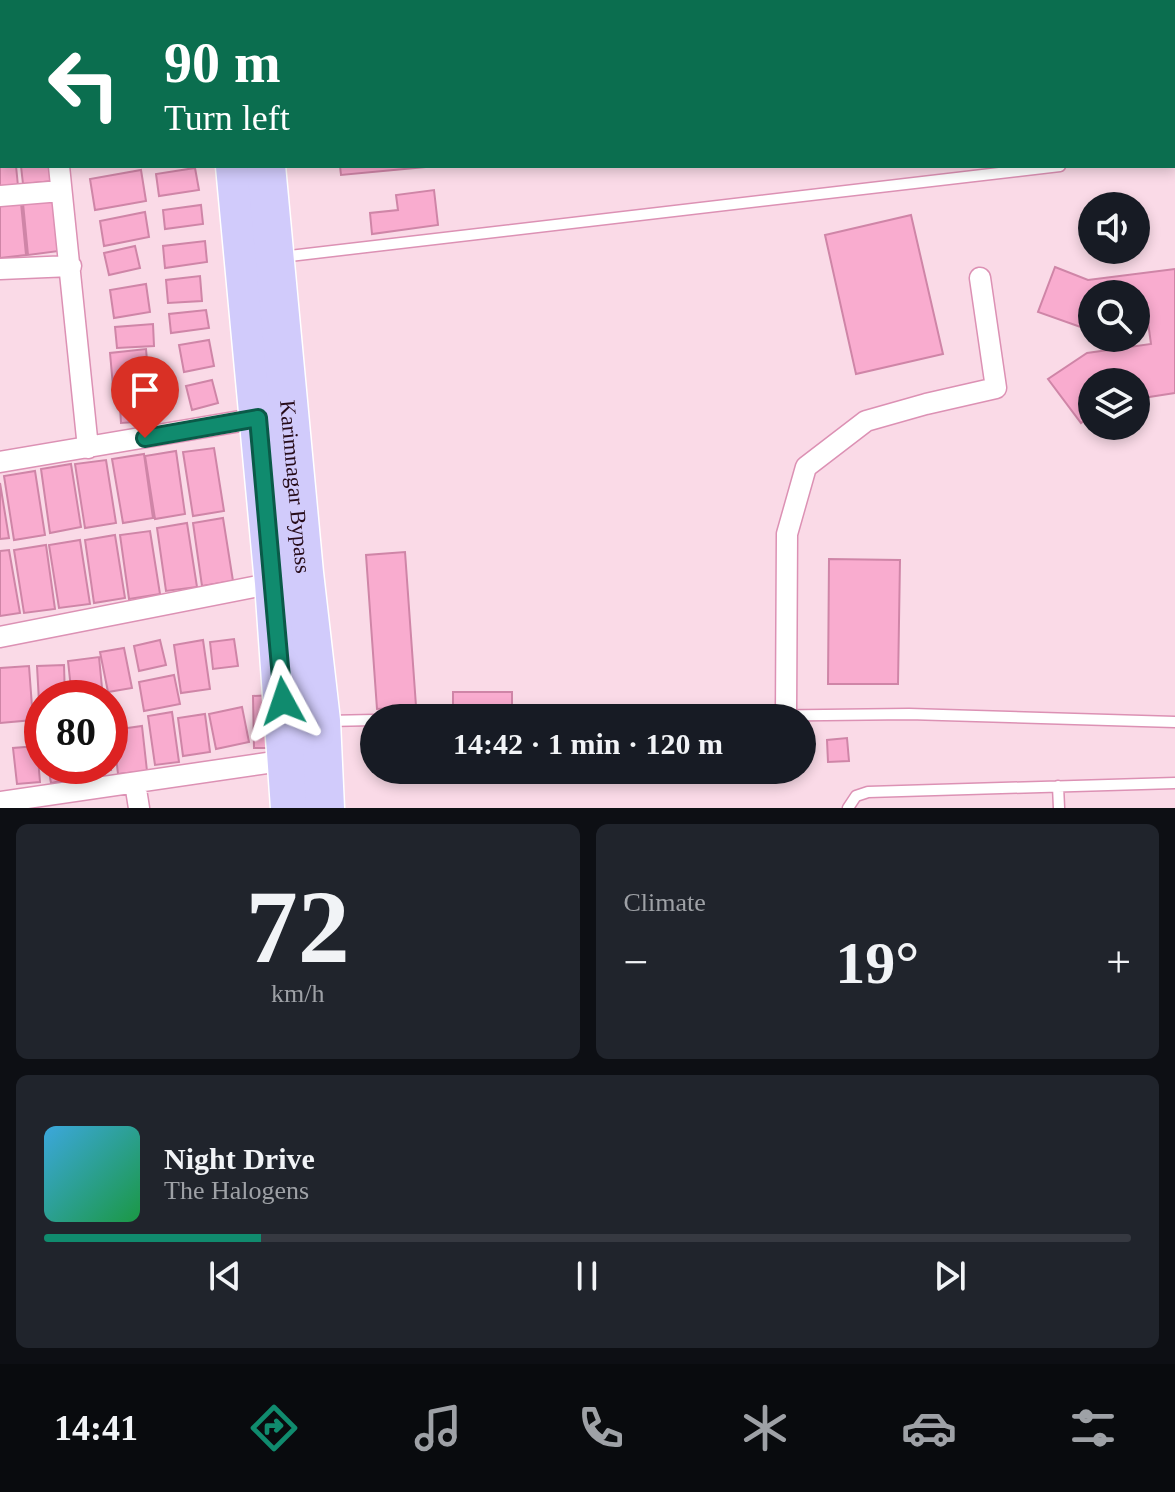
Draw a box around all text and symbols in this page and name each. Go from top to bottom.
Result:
icon: left [32,32,136,136]
text: 90 m [164,32,281,94]
text: Turn left [164,98,290,138]
map controls [1078,192,1150,440]
button: sound [1078,192,1150,264]
button: search [1078,280,1150,352]
pin [111,356,179,438]
icon: arrive [123,368,167,412]
button: layers [1078,368,1150,440]
street label: Karimnagar Bypass [275,399,316,574]
position arrow [241,659,325,743]
speed limit sign: 80 [24,680,128,784]
text: 14:42 · 1 min · 120 m [453,727,723,760]
text: 72 [246,869,350,984]
text: Climate [624,888,706,917]
text: 19° [835,930,919,996]
text: − [624,938,648,987]
text: + [1106,938,1131,987]
text: km/h [271,979,324,1008]
text: Night Drive [164,1142,315,1175]
text: The Halogens [164,1176,309,1205]
icon: previous [203,1254,247,1298]
icon: pause [565,1254,609,1298]
icon: next [928,1254,972,1298]
icon: directions [246,1400,302,1456]
icon: music [410,1400,466,1456]
icon: phone [573,1400,629,1456]
icon: climate [737,1400,793,1456]
icon: car [901,1400,957,1456]
icon: filters [1065,1400,1121,1456]
text: 14:41 [54,1408,138,1448]

